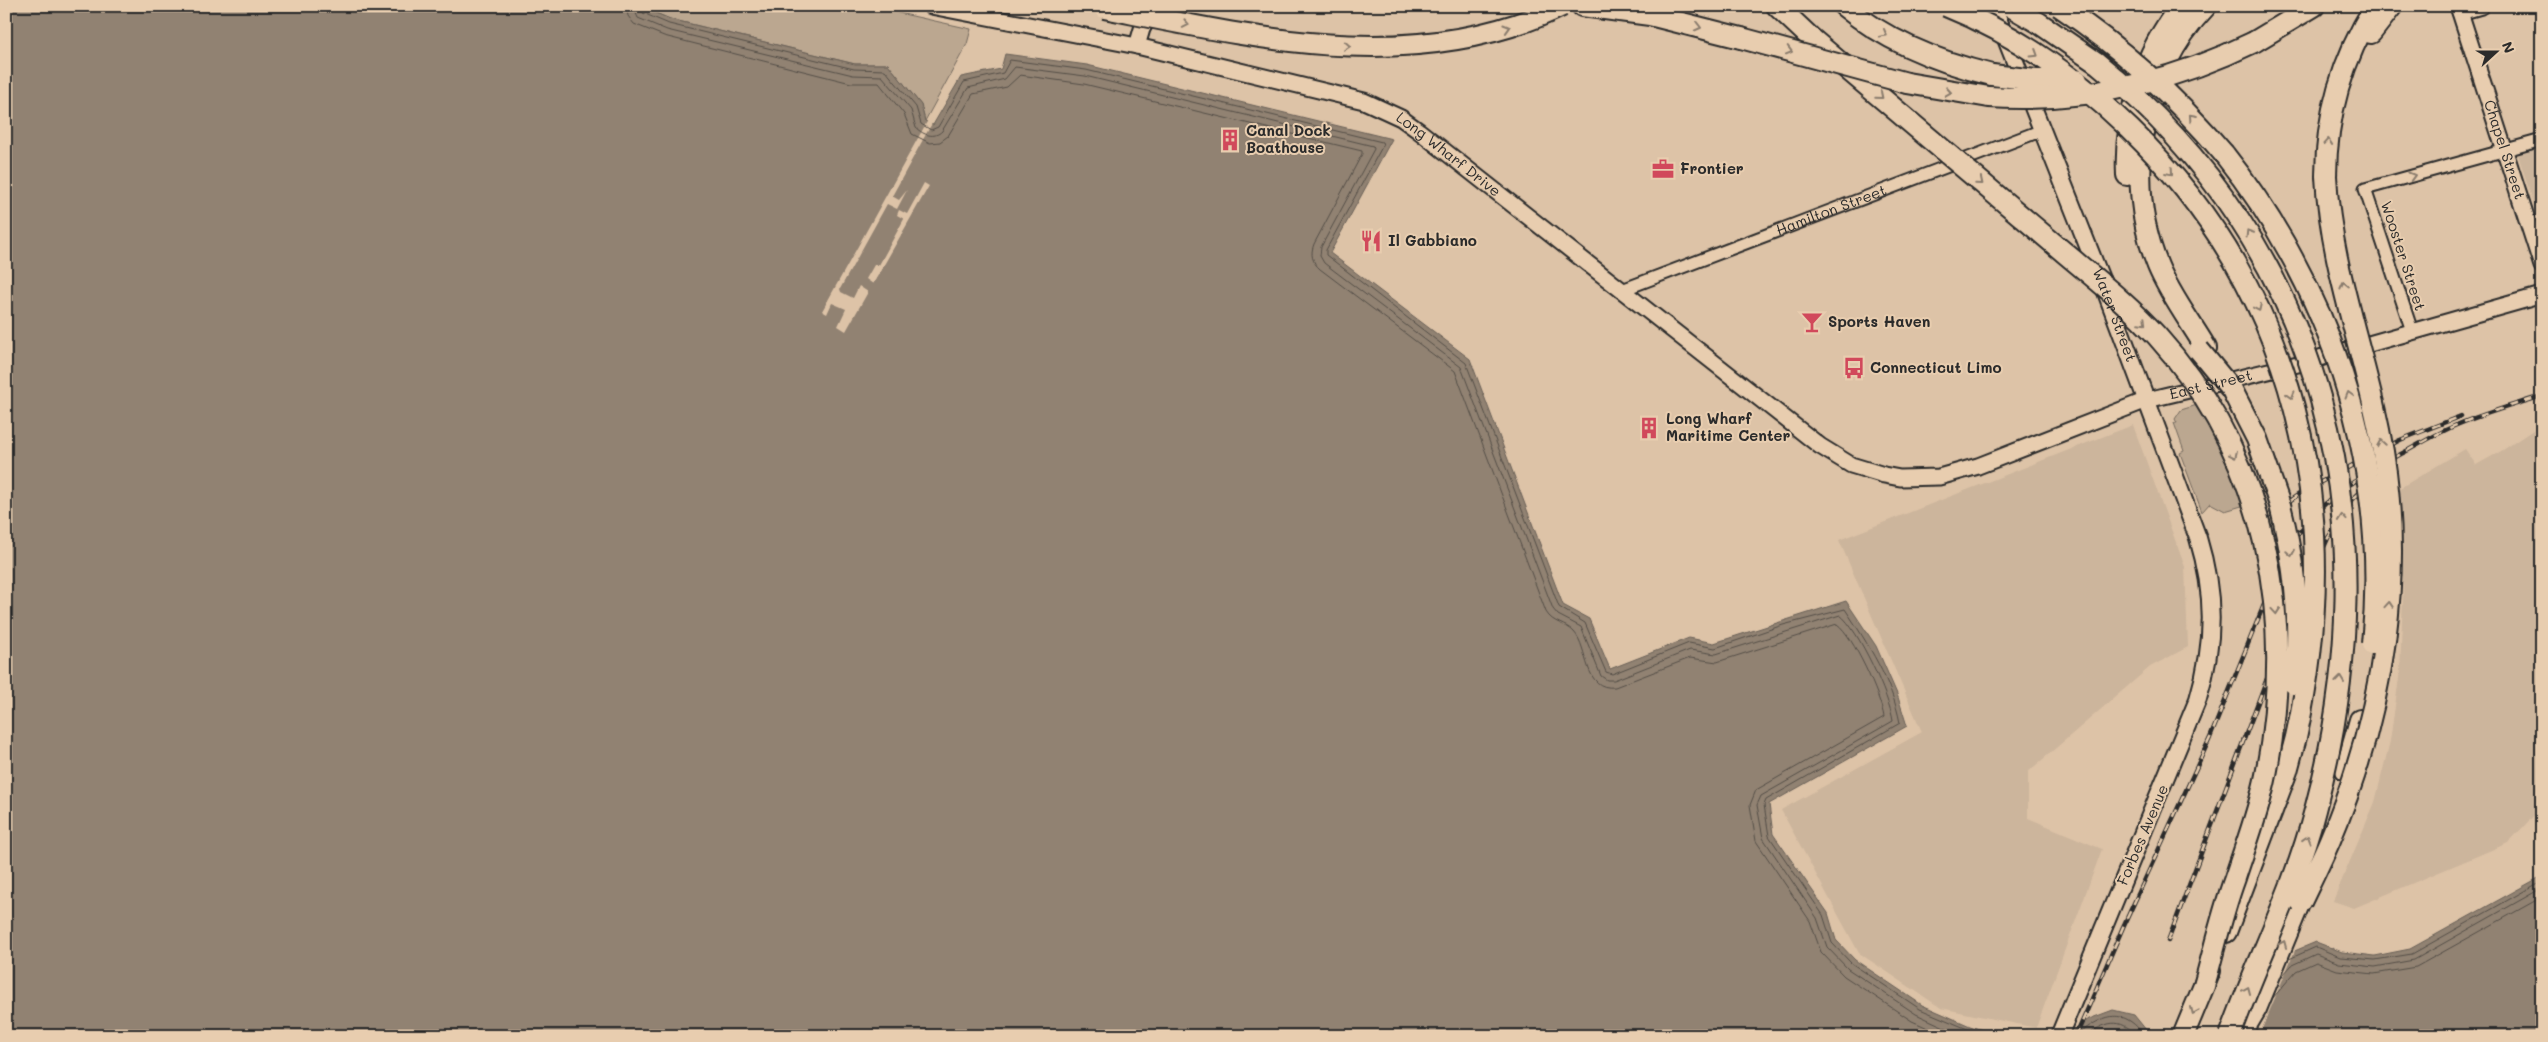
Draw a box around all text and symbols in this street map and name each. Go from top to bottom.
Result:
one-way arrow [1182,19,1190,29]
one-way arrow [1694,21,1703,32]
one-way arrow [1503,24,1511,34]
one-way arrow [1878,27,1887,37]
north arrow [2470,28,2520,78]
text: N [2498,39,2519,56]
one-way arrow [1343,40,1351,51]
one-way arrow [1784,45,1793,56]
one-way arrow [2030,47,2039,57]
one-way arrow [1944,86,1952,96]
one-way arrow [1874,91,1883,100]
street label: Chapel Street [2480,97,2531,202]
street label: Long Wharf Drive [1393,107,1506,201]
one-way arrow [2189,113,2198,122]
place label: Canal Dock Boathouse [1246,120,1331,157]
building icon: Canal Dock Boathouse [1217,127,1243,153]
one-way arrow [2322,138,2333,146]
office icon: Frontier [1650,156,1676,182]
place label: Frontier [1680,158,1744,178]
one-way arrow [2165,166,2174,175]
one-way arrow [2407,172,2416,182]
one-way arrow [1975,176,1984,185]
street label: Hamilton Street [1773,179,1889,240]
street label: Wooster Street [2377,198,2431,313]
restaurant icon: Il Gabbiano [1358,228,1384,254]
place label: Il Gabbiano [1388,230,1477,250]
one-way arrow [2246,230,2255,239]
street label: Water Street [2089,265,2142,364]
one-way arrow [2339,281,2350,290]
one-way arrow [2252,303,2262,312]
bar icon: Sports Haven [1799,309,1825,335]
place label: Sports Haven [1828,311,1930,331]
one-way arrow [2137,316,2146,325]
bus stop icon: Connecticut Limo [1841,355,1867,381]
place label: Connecticut Limo [1870,357,2002,377]
street label: East Street [2167,364,2254,403]
one-way arrow [2285,390,2295,399]
one-way arrow [2345,391,2355,399]
place label: Long Wharf Maritime Center [1666,408,1790,445]
building icon: Long Wharf Maritime Center [1636,415,1662,441]
one-way arrow [2377,439,2387,448]
one-way arrow [2228,450,2239,459]
one-way arrow [2337,514,2348,522]
one-way arrow [2285,549,2295,557]
one-way arrow [2383,601,2394,609]
one-way arrow [2270,608,2281,616]
one-way arrow [2334,676,2345,684]
street label: Forbes Avenue [2112,781,2172,888]
one-way arrow [2301,835,2311,844]
one-way arrow [2277,940,2287,949]
one-way arrow [2241,986,2251,995]
one-way arrow [2189,1006,2200,1015]

